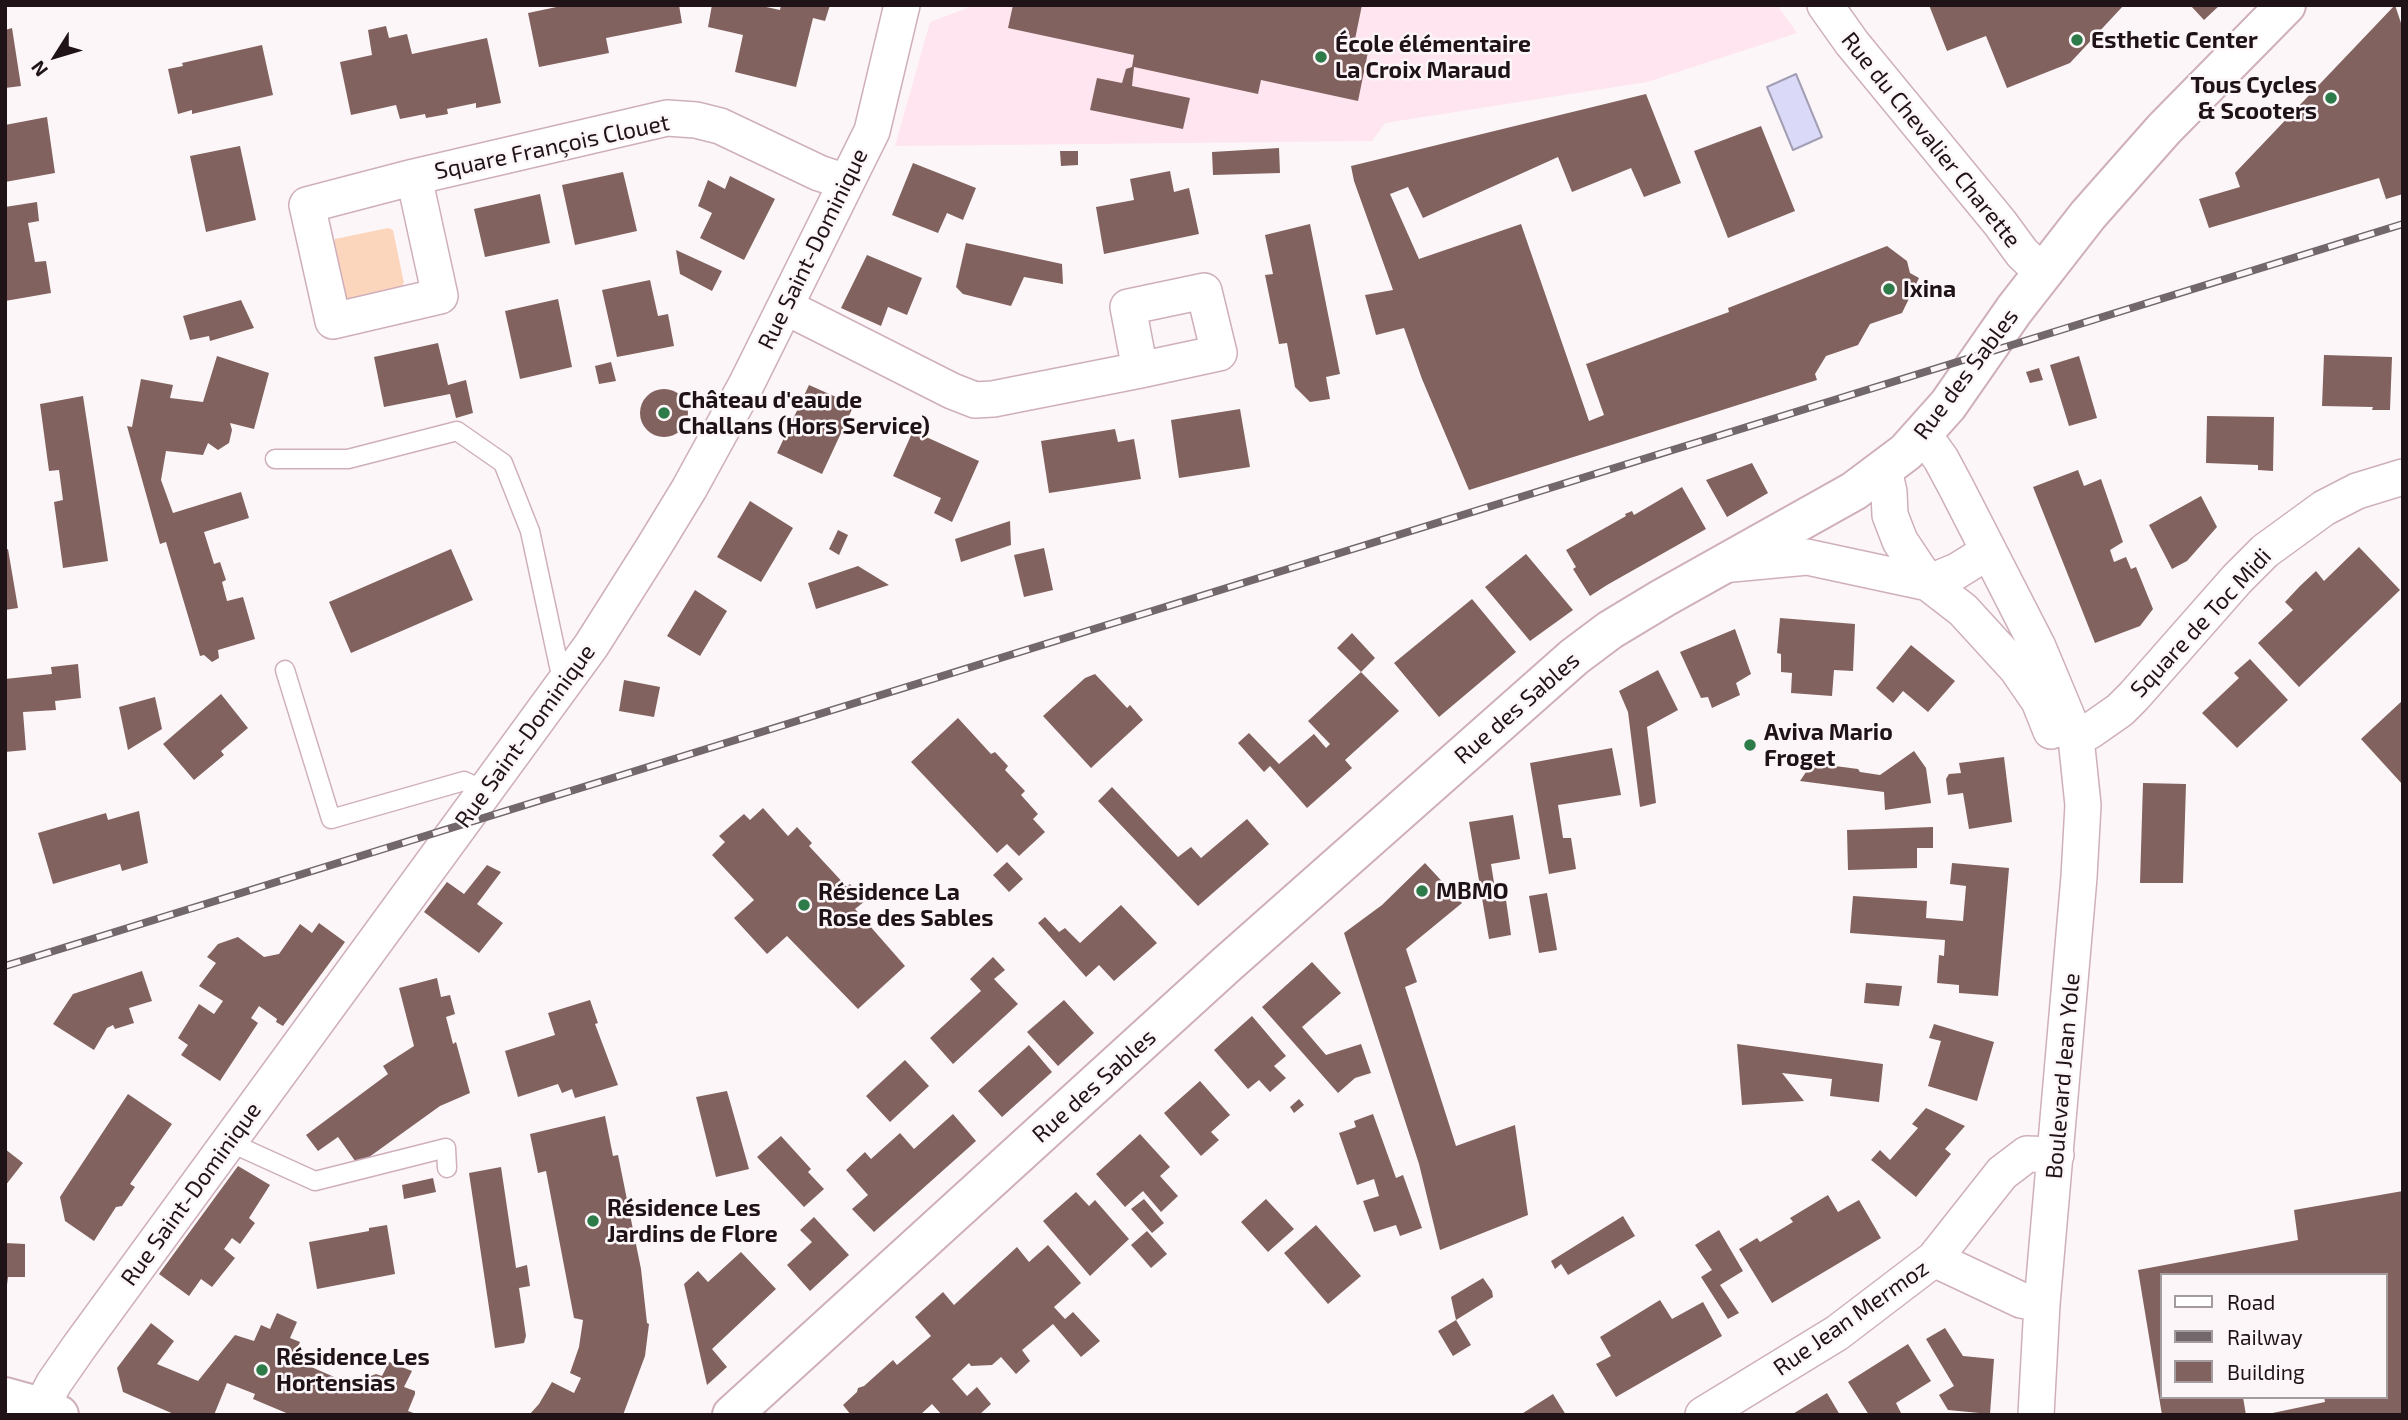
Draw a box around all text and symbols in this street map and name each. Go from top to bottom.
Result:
north arrow [21,21,91,91]
place label: Esthetic Center [2091,26,2258,54]
street label: Rue du Chevalier Charette [1836,27,2026,253]
place label: École élémentaire La Croix Maraud [1335,30,1531,84]
marker: Esthetic Center [2069,32,2085,48]
marker: École élémentaire La Croix Maraud [1313,49,1329,65]
text: N [26,57,52,81]
place label: Tous Cycles & Scooters [2190,71,2317,125]
marker: Tous Cycles & Scooters [2323,90,2339,106]
street label: Square François Clouet [432,109,672,185]
street label: Rue Saint-Dominique [752,144,874,354]
place label: Ixina [1903,275,1956,303]
marker: Ixina [1881,281,1897,297]
street label: Rue des Sables [1908,303,2024,445]
place label: Château d'eau de Challans (Hors Service) [678,386,930,440]
marker: Château d'eau de Challans (Hors Service) [656,405,672,421]
street label: Square de Toc Midi [2125,543,2277,703]
street label: Rue Saint-Dominique [449,639,601,833]
street label: Rue des Sables [1449,646,1585,770]
place label: Aviva Mario Froget [1764,718,1893,772]
marker: Aviva Mario Froget [1742,737,1758,753]
place label: MBMO [1436,877,1509,905]
place label: Résidence La Rose des Sables [818,878,993,932]
marker: MBMO [1414,883,1430,899]
marker: Résidence La Rose des Sables [796,897,812,913]
street label: Boulevard Jean Yole [2040,972,2086,1180]
street label: Rue des Sables [1027,1023,1161,1149]
street label: Rue Saint-Dominique [115,1097,267,1291]
place label: Résidence Les Jardins de Flore [607,1194,778,1248]
marker: Résidence Les Jardins de Flore [585,1213,601,1229]
street label: Rue Jean Mermoz [1768,1254,1934,1382]
legend [2160,1273,2387,1399]
text: Road [2227,1289,2275,1314]
text: Railway [2227,1324,2303,1349]
place label: Résidence Les Hortensias [276,1343,430,1397]
text: Building [2227,1359,2305,1384]
marker: Résidence Les Hortensias [254,1362,270,1378]

